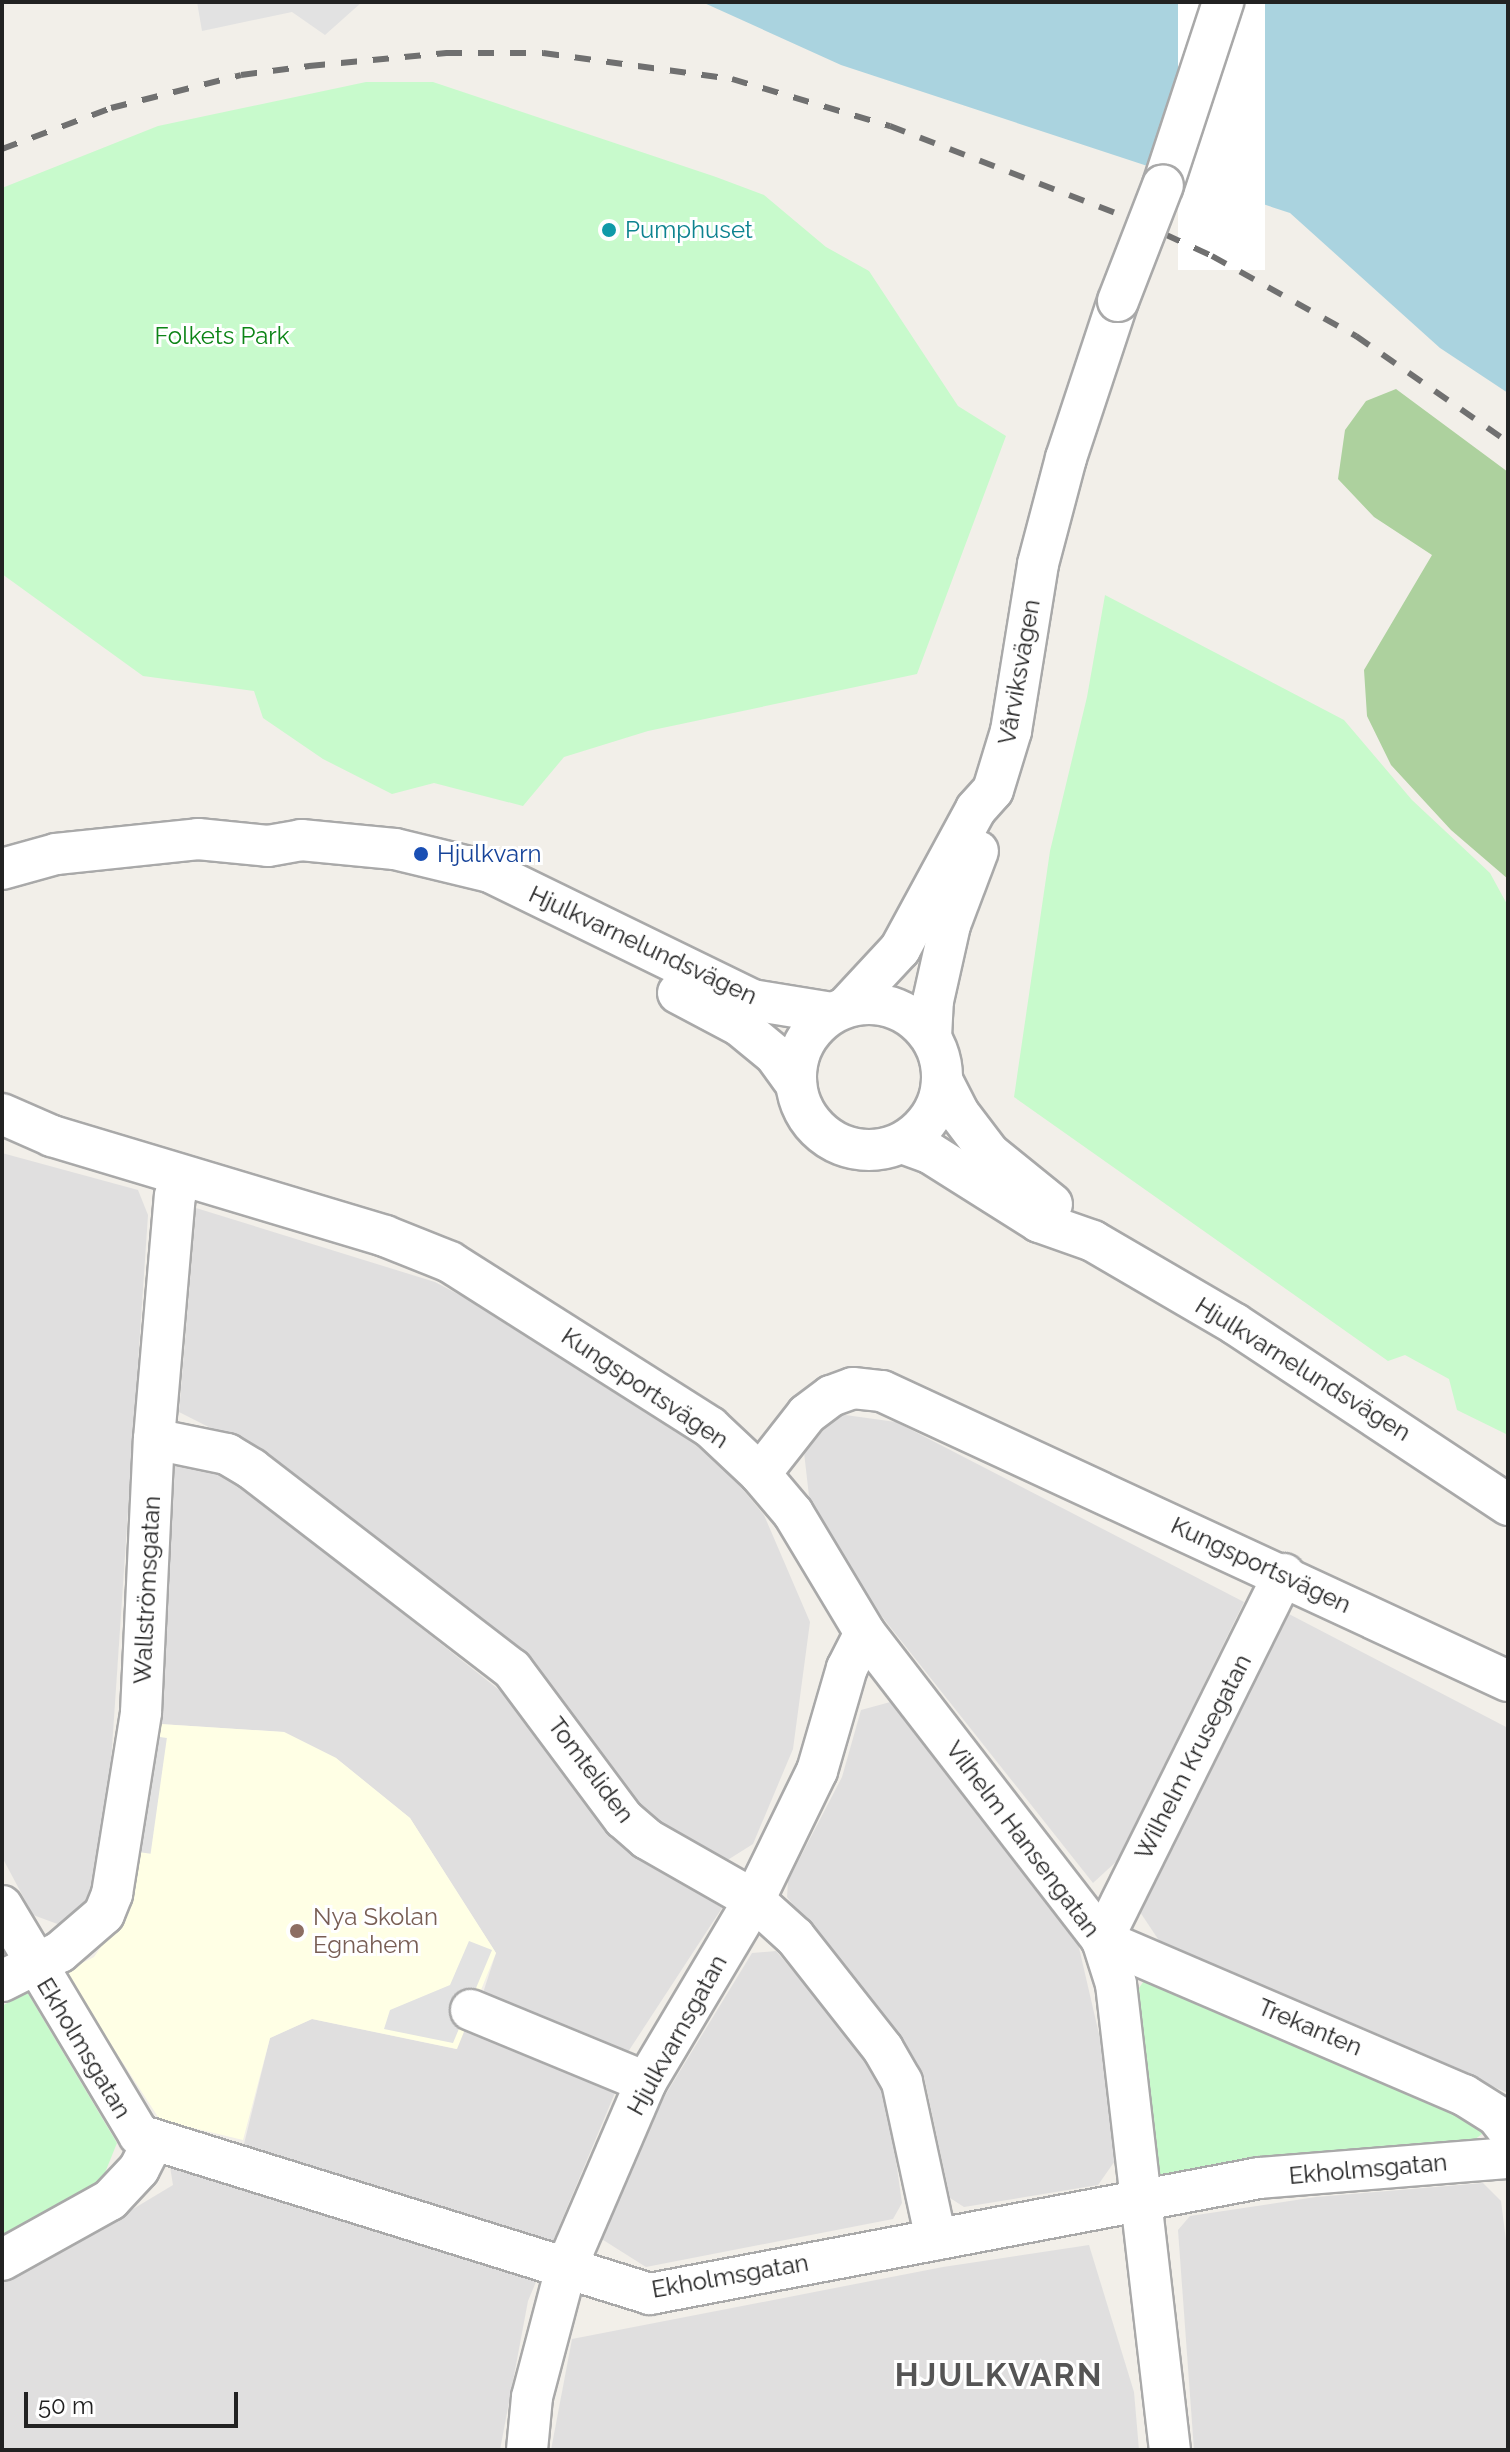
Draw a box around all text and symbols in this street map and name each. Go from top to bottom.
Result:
place label: Pumphuset [625,216,753,244]
marker: Pumphuset [600,221,618,239]
park label: Folkets Park [155,322,289,350]
street label: Vårviksvägen [992,597,1046,747]
place label: Hjulkvarn [437,840,542,868]
marker: Hjulkvarn [412,845,430,863]
street label: Hjulkvarnelundsvägen [524,880,762,1010]
street label: Hjulkvarnelundsvägen [1190,1291,1416,1447]
street label: Kungsportsvägen [556,1322,734,1454]
street label: Wallströmsgatan [128,1495,166,1685]
street label: Kungsportsvägen [1167,1511,1355,1619]
street label: Wilhelm Krusegatan [1129,1650,1257,1864]
street label: Tomteliden [542,1711,640,1829]
street label: Vilhelm Hansengatan [940,1735,1106,1943]
place label: Nya Skolan Egnahem [313,1903,438,1959]
marker: Nya Skolan Egnahem [288,1922,306,1940]
street label: Hjulkvarnsgatan [621,1950,733,2120]
street label: Ekholmsgatan [31,1973,137,2123]
street label: Trekanten [1254,1992,1366,2062]
street label: Ekholmsgatan [1288,2148,1448,2190]
street label: Ekholmsgatan [649,2248,811,2304]
district label: HJULKVARN [895,2356,1103,2394]
scale bar [28,2376,242,2426]
text: 50 m [38,2391,94,2420]

